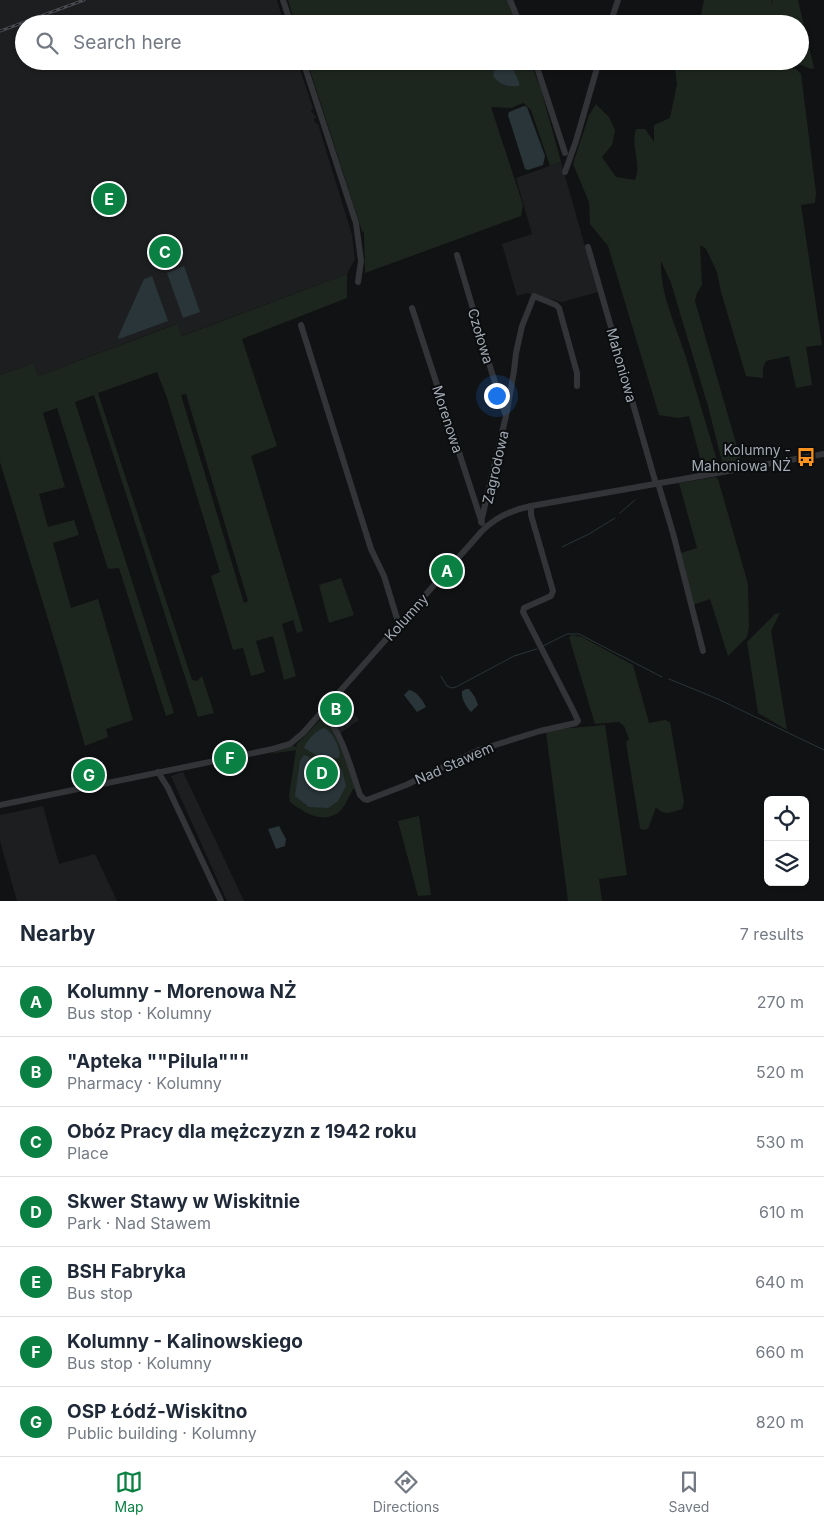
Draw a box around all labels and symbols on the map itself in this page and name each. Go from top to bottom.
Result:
pin: E [93,180,125,218]
pin: C [149,233,181,271]
street label: Czołowa [465,306,497,366]
street label: Mahoniowa [603,326,641,404]
street label: Morenowa [429,383,467,455]
your location [484,383,510,409]
street label: Zagrodowa [478,429,512,505]
place label: Kolumny - Mahoniowa NŻ [691,441,791,474]
bus stop icon: Kolumny - Mahoniowa NŻ [795,446,817,468]
pin: A [431,552,463,590]
street label: Kolumny [381,590,432,644]
pin: B [320,690,352,728]
street label: Nad Stawem [412,738,496,788]
pin: F [214,739,246,777]
pin: D [306,754,338,792]
pin: G [73,756,105,794]

